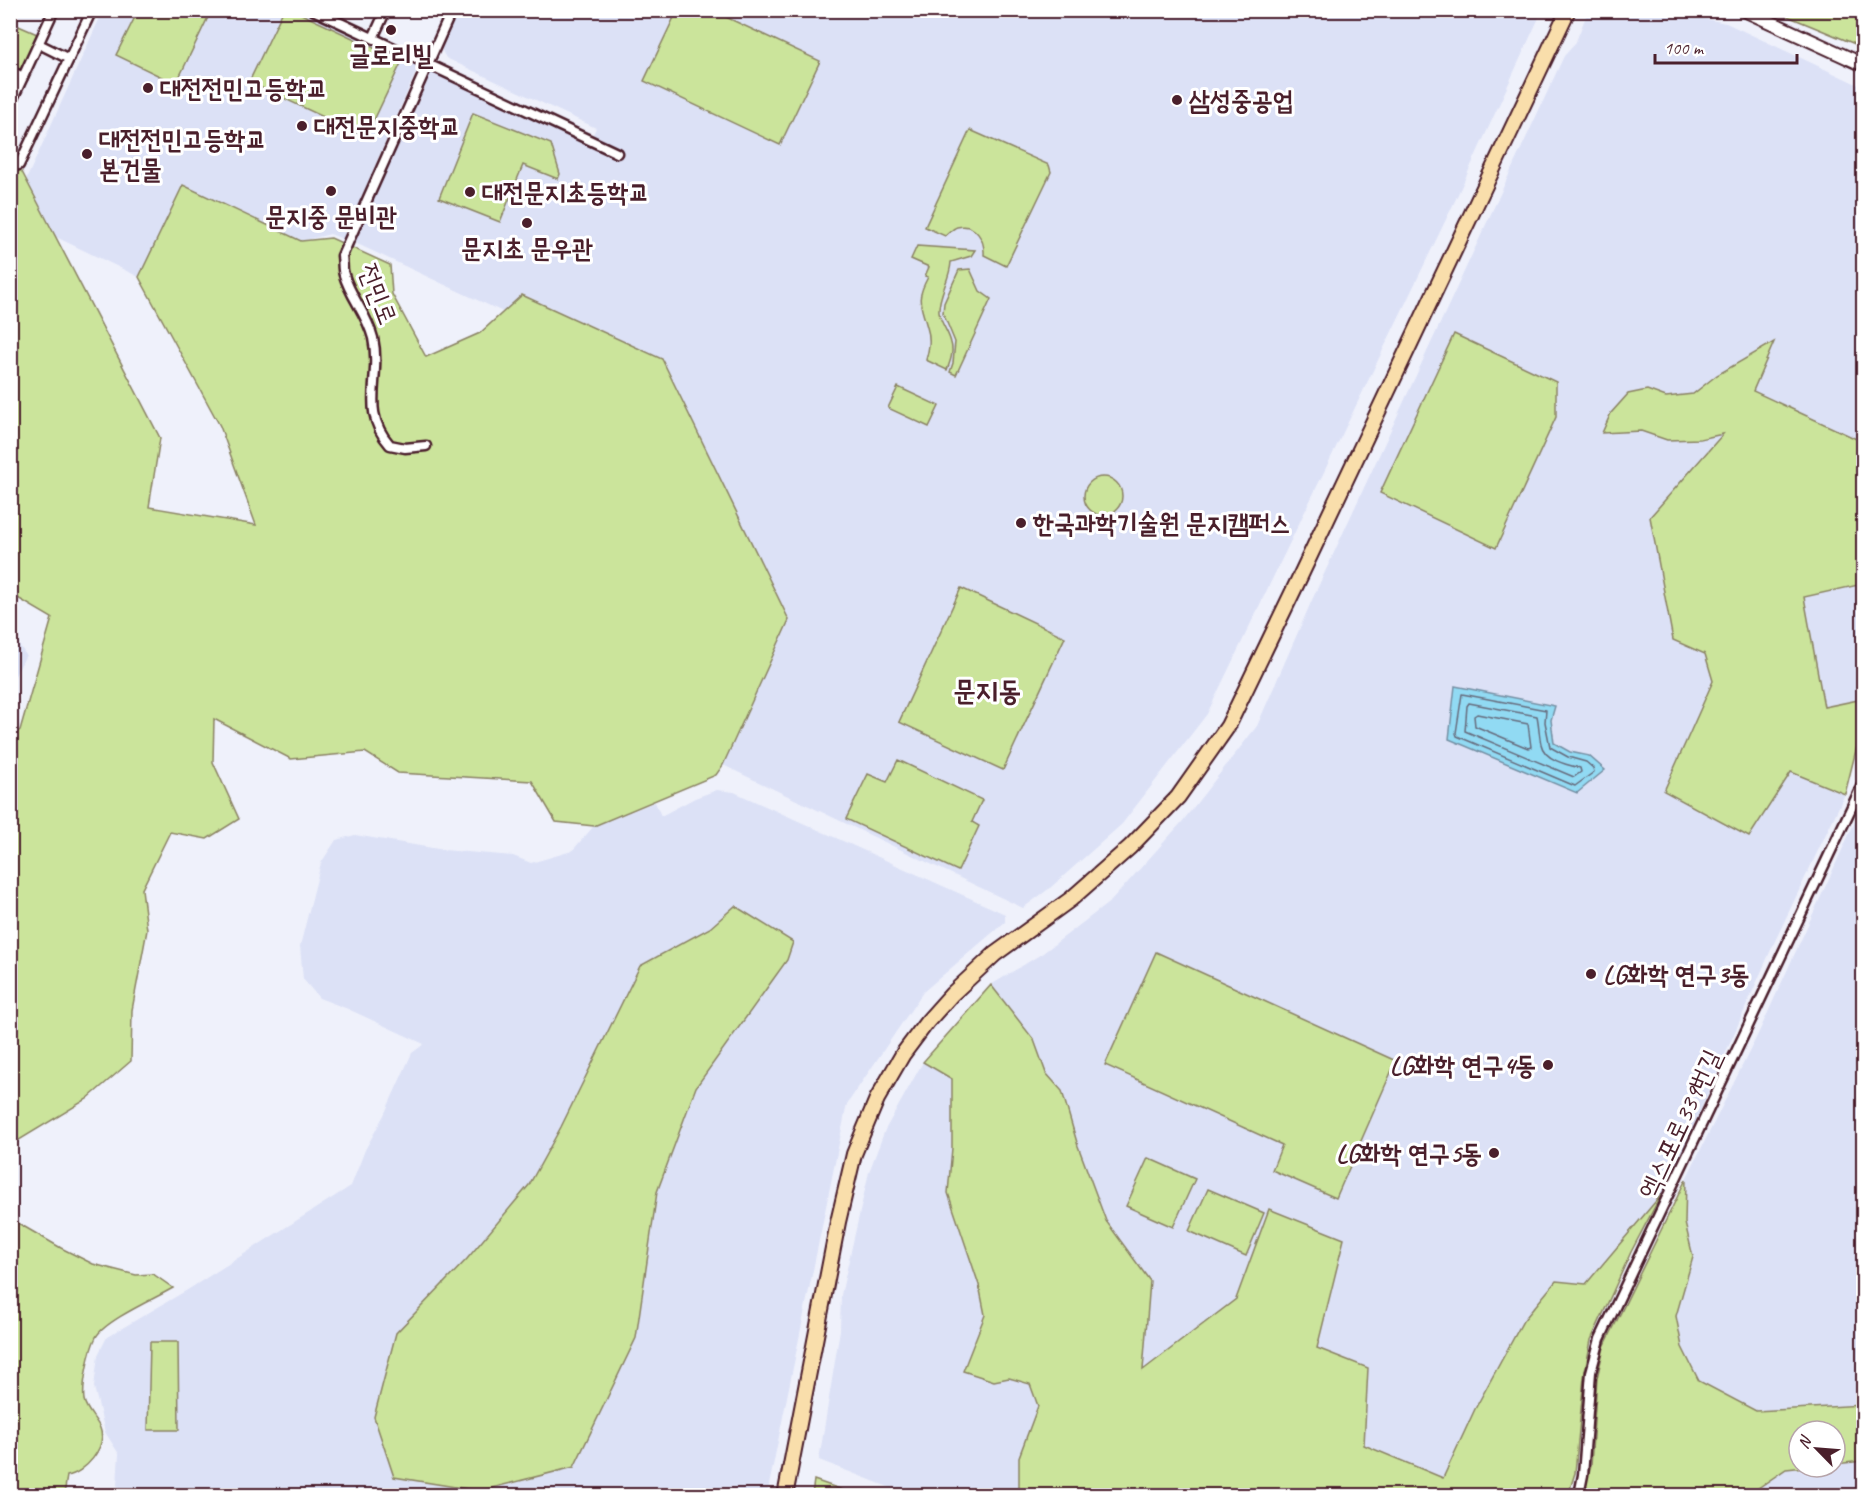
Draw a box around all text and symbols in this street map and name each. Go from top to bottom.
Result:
marker: 글로리빌 [384,23,398,37]
scale bar [1655,27,1798,65]
text: 100 m [1664,37,1705,59]
place label: 글로리빌 [349,39,434,72]
place label: 대전전민고등학교 [160,72,327,105]
marker: 대전전민고등학교 [141,81,155,95]
place label: 삼성중공업 [1188,84,1294,117]
marker: 삼성중공업 [1170,93,1184,107]
place label: 대전문지중학교 [314,110,460,143]
marker: 대전문지중학교 [295,119,309,133]
place label: 대전전민고등학교 본건물 [99,123,266,186]
marker: 대전전민고등학교 본건물 [80,147,94,161]
place label: 대전문지초등학교 [482,176,649,209]
marker: 문지중 문비관 [324,184,338,198]
marker: 대전문지초등학교 [463,185,477,199]
place label: 문지중 문비관 [265,200,397,233]
marker: 문지초 문우관 [520,216,534,230]
place label: 문지초 문우관 [461,232,593,265]
street label: 전민로 [351,259,405,329]
place label: 한국과학기술원 문지캠퍼스 [1032,507,1290,540]
marker: 한국과학기술원 문지캠퍼스 [1014,516,1028,530]
district label: 문지동 [953,673,1021,708]
place label: LG화학 연구3동 [1603,958,1749,991]
marker: LG화학 연구3동 [1584,967,1598,981]
street label: 엑스포로339번길 [1631,1044,1729,1204]
place label: LG화학 연구4동 [1390,1049,1536,1082]
marker: LG화학 연구4동 [1541,1058,1555,1072]
place label: LG화학 연구5동 [1336,1137,1482,1170]
marker: LG화학 연구5동 [1487,1146,1501,1160]
north arrow [1787,1419,1847,1479]
text: N [1793,1432,1817,1452]

